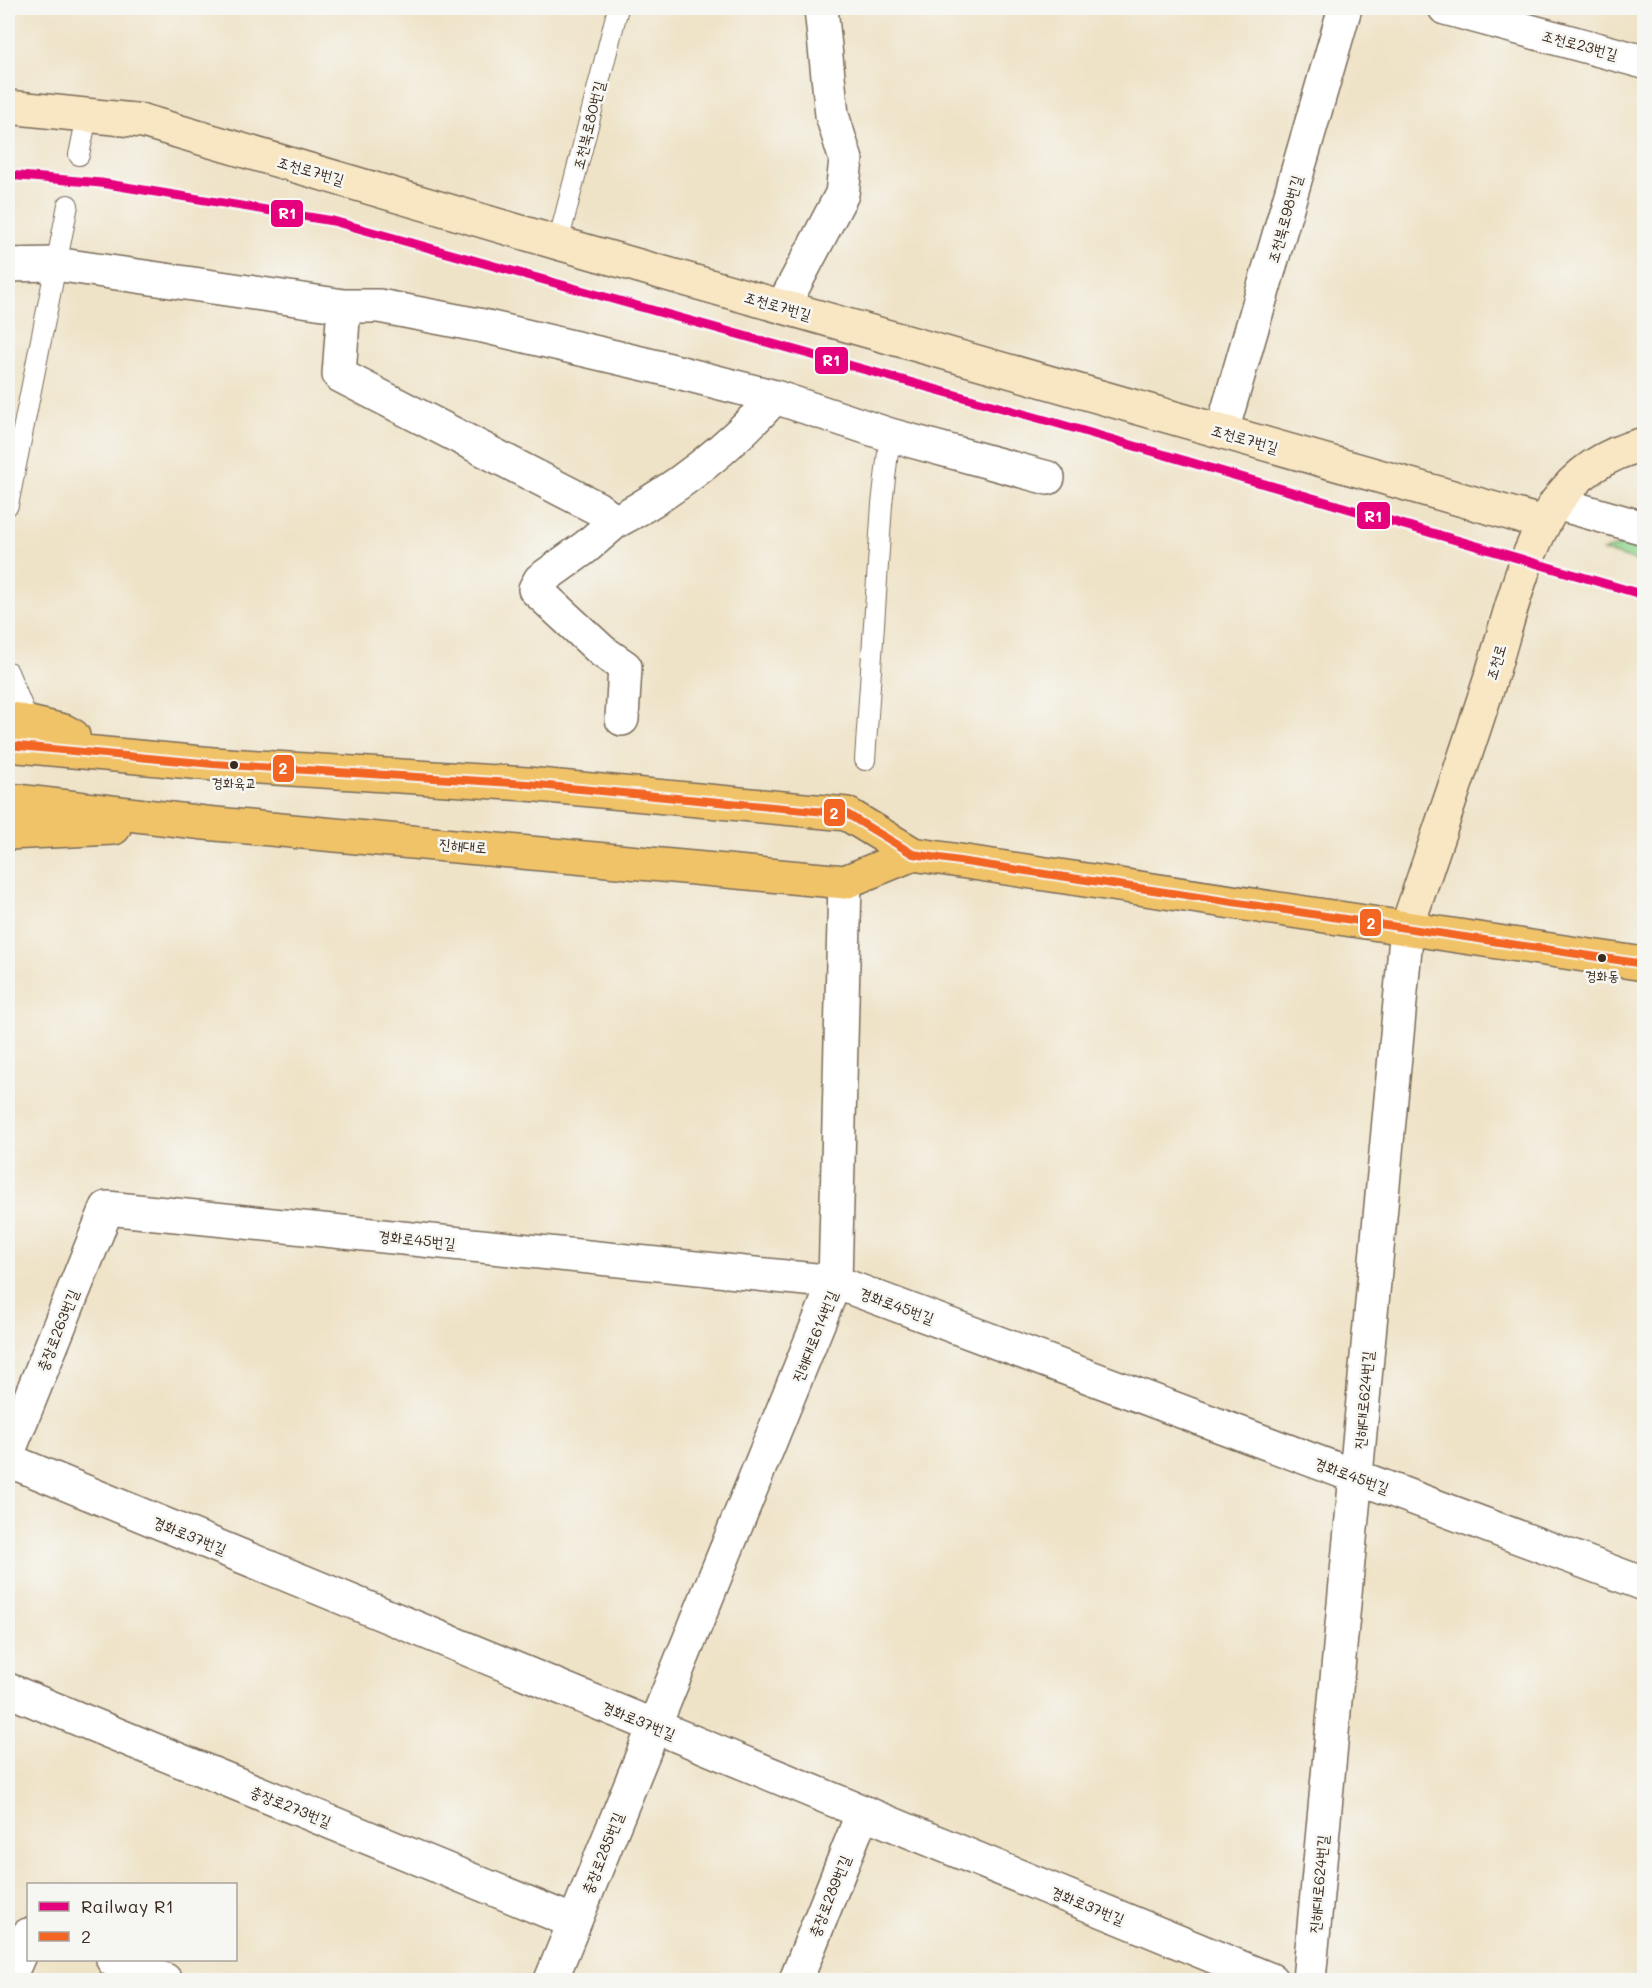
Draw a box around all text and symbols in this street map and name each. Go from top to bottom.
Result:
street label: 조천로23번길 [1540,24,1620,64]
street label: 조천북로80번길 [567,79,609,171]
street label: 조천로7번길 [275,151,347,189]
street label: 조천북로98번길 [1262,173,1306,265]
line badge: R1 [270,199,304,228]
text: R1 [278,202,296,223]
street label: 조천로7번길 [742,286,814,324]
line badge: R1 [814,346,849,375]
text: R1 [822,349,840,370]
street label: 조천로7번길 [1209,419,1281,457]
line badge: R1 [1356,501,1391,530]
text: R1 [1364,505,1382,526]
street label: 조천로 [1480,642,1510,682]
line badge: 2 [272,754,295,783]
text: 2 [279,757,288,778]
marker: 경화육교 [228,759,240,771]
place label: 경화육교 [211,773,257,792]
line badge: 2 [823,798,846,827]
text: 2 [830,802,839,823]
street label: 진해대로 [438,833,488,857]
line badge: 2 [1359,908,1382,937]
text: 2 [1367,912,1376,933]
marker: 경화동 [1596,952,1608,964]
place label: 경화동 [1585,966,1619,985]
street label: 경화로45번길 [377,1225,457,1253]
street label: 경화로45번길 [857,1282,937,1328]
street label: 충장로263번길 [32,1286,82,1374]
street label: 진해대로614번길 [787,1287,841,1385]
street label: 진해대로624번길 [1349,1350,1377,1450]
street label: 경화로45번길 [1312,1452,1392,1498]
street label: 경화로37번길 [150,1511,230,1559]
street label: 경화로37번길 [599,1696,679,1744]
street label: 충장로273번길 [247,1781,335,1831]
street label: 충장로285번길 [577,1809,627,1897]
street label: 진해대로624번길 [1304,1834,1332,1934]
street label: 충장로289번길 [803,1852,855,1940]
street label: 경화로37번길 [1048,1881,1128,1929]
legend [27,1883,237,1961]
text: Railway R1 [81,1894,174,1918]
text: 2 [81,1924,91,1948]

